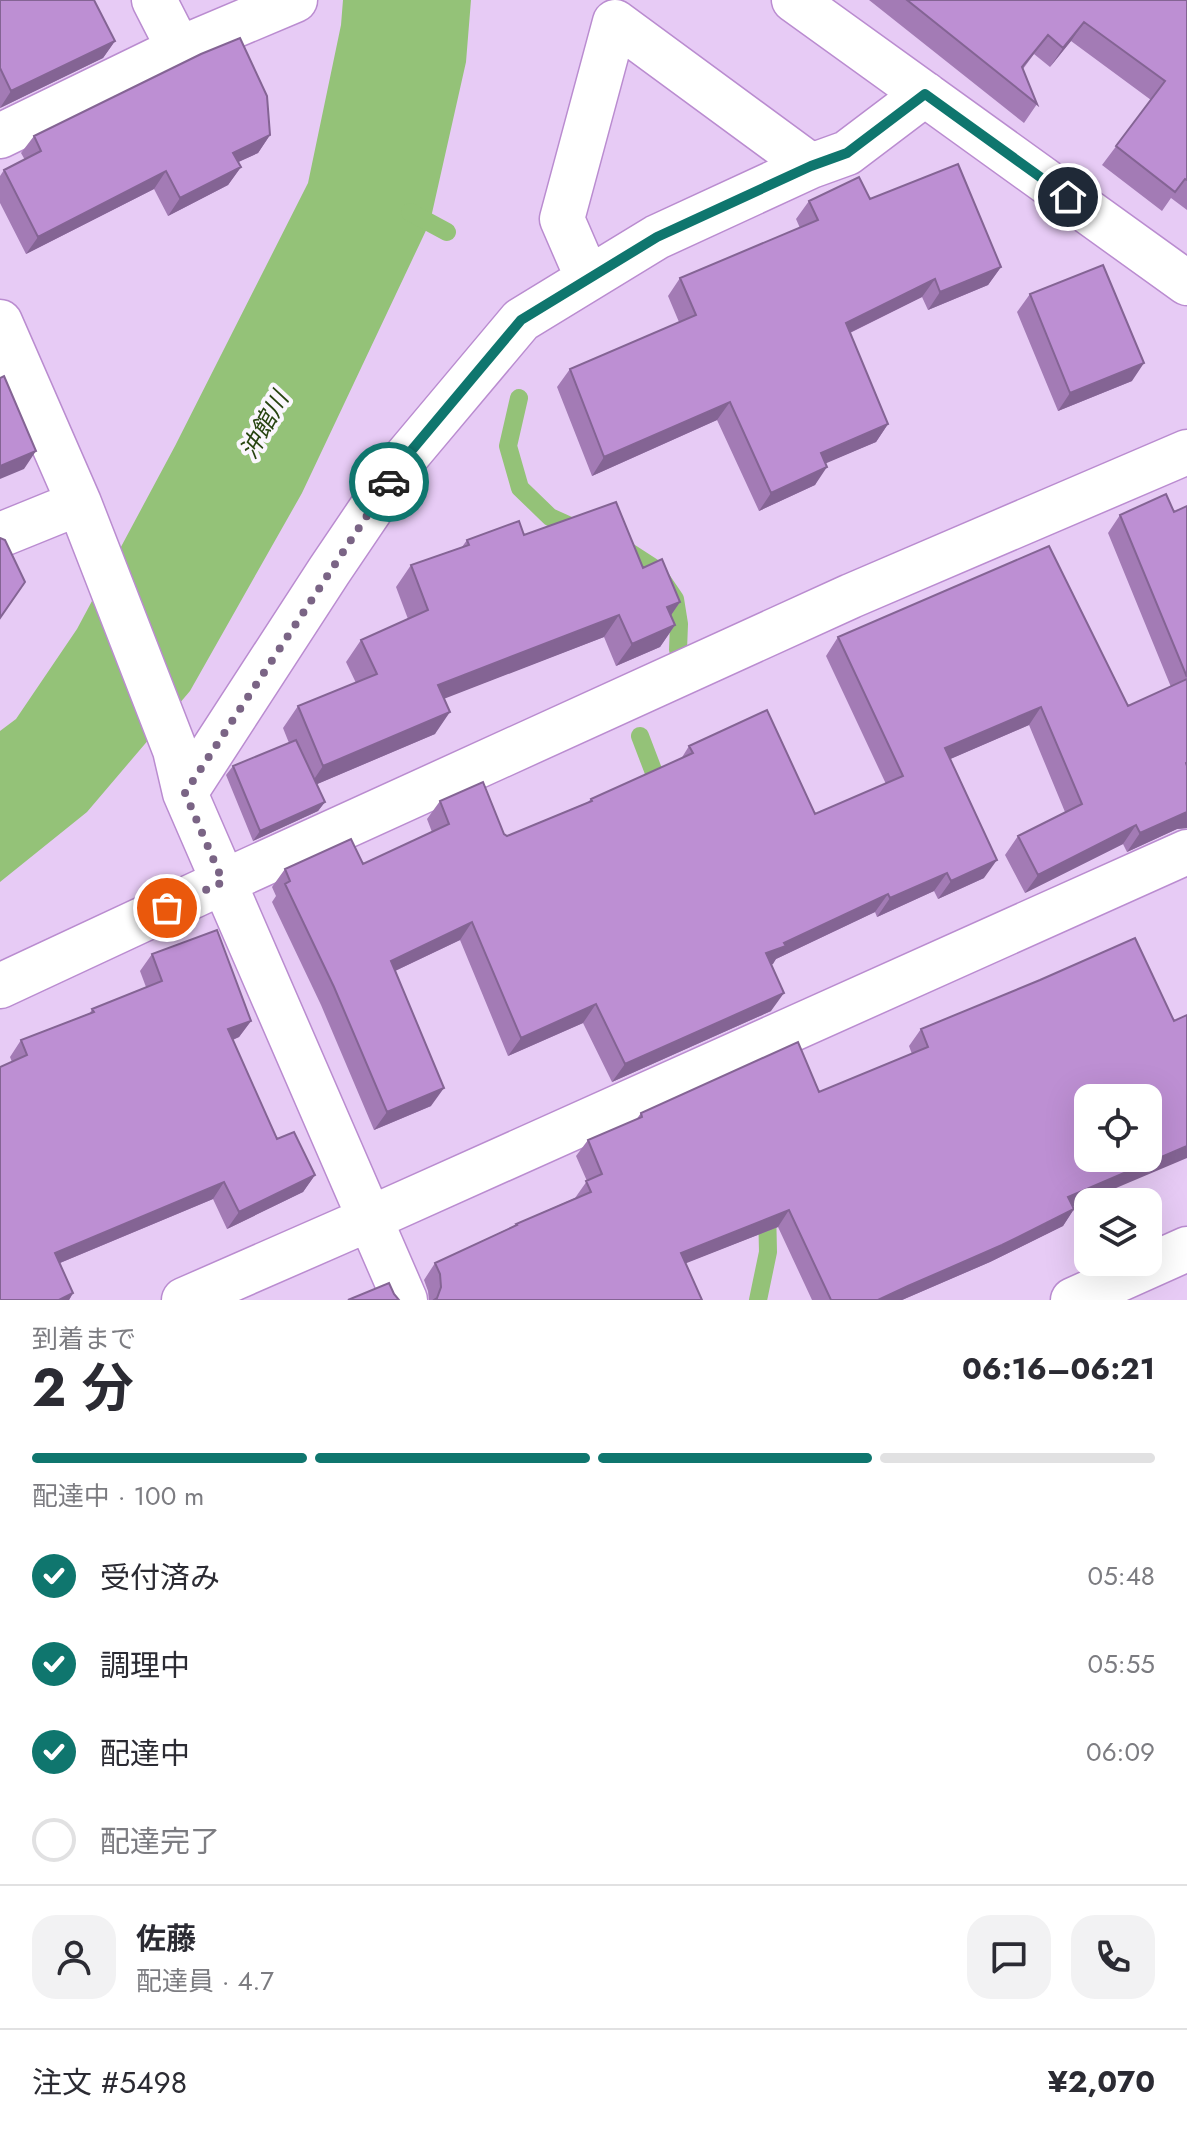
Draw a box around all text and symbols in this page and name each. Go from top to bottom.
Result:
pin [1034,163,1102,231]
icon: home [1046,175,1090,219]
water label: 沖館川 [231,382,298,465]
courier [349,442,429,522]
icon: car [367,460,411,504]
pin [133,874,201,942]
icon: bag [145,886,189,930]
map controls [1074,1084,1162,1276]
button: locate [1074,1084,1162,1172]
button: layers [1074,1188,1162,1276]
text: 到着まで [32,1320,136,1358]
text: 06:16–06:21 [962,1347,1155,1390]
text: 2 分 [32,1350,134,1426]
text: 配達中 · 100 m [32,1477,204,1515]
icon: check [32,1554,76,1598]
text: 受付済み [100,1556,220,1599]
text: 05:48 [1088,1557,1155,1595]
icon: check [32,1642,76,1686]
text: 調理中 [100,1644,190,1687]
text: 05:55 [1088,1645,1155,1683]
icon: check [32,1730,76,1774]
text: 配達中 [100,1732,190,1775]
text: 06:09 [1086,1733,1155,1771]
text: 配達完了 [100,1820,220,1863]
button: person [32,1915,116,1999]
button: chat [967,1915,1051,1999]
button: phone [1071,1915,1155,1999]
text: 佐藤 [136,1917,196,1960]
text: 配達員 · 4.7 [136,1962,274,2000]
text: ¥2,070 [1048,2060,1155,2103]
text: 注文 #5498 [32,2061,187,2104]

